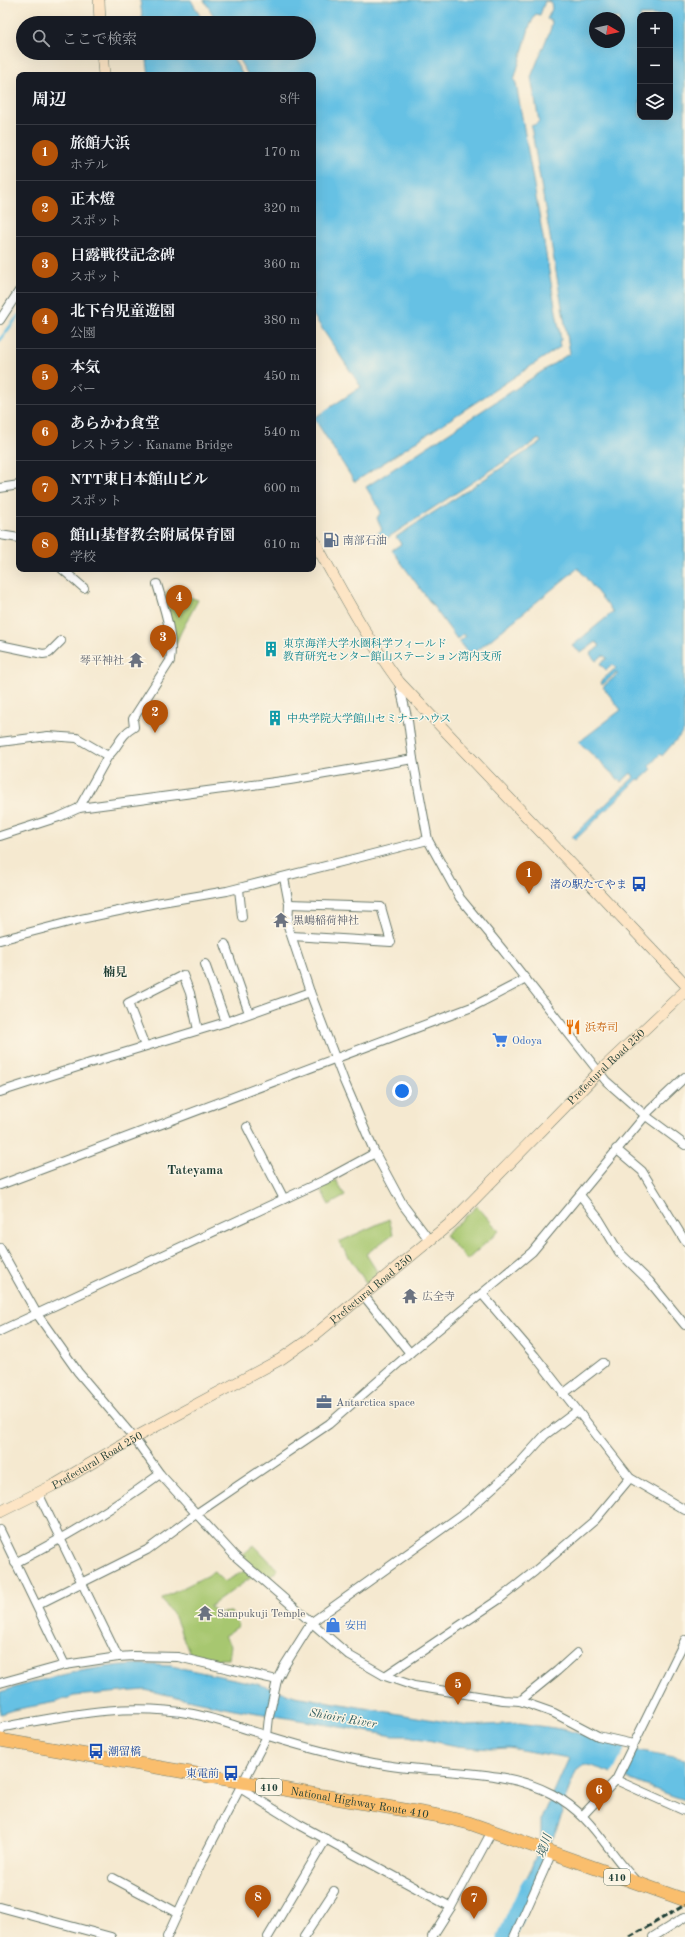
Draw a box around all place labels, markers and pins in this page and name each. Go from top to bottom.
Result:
fuel station icon: 南部石油 [322,531,340,549]
place label: 南部石油 [343,534,387,547]
pin: 4 [166,585,192,618]
pin: 3 [150,625,176,658]
place label: 東京海洋大学水圏科学フィールド 教育研究センター館山ステーション湾内支所 [283,637,502,663]
building icon: 東京海洋大学水圏科学フィールド 教育研究センター館山ステーション湾内支所 [262,640,280,658]
temple icon: 琴平神社 [127,651,145,669]
place label: 琴平神社 [80,654,124,667]
pin: 2 [142,700,168,733]
building icon: 中央学院大学館山セミナーハウス [266,709,284,727]
place label: 中央学院大学館山セミナーハウス [287,712,451,725]
pin: 1 [516,861,542,894]
bus stop icon: 渚の駅たてやま [630,875,648,893]
place label: 渚の駅たてやま [550,878,627,891]
temple icon: 黒嶋稲荷神社 [272,911,290,929]
place label: 黒嶋稲荷神社 [293,914,359,927]
restaurant icon: 浜寿司 [564,1018,582,1036]
place label: 浜寿司 [585,1021,618,1034]
supermarket icon: Odoya [491,1031,509,1049]
place label: Odoya [512,1036,542,1047]
temple icon: 広全寺 [401,1287,419,1305]
place label: 広全寺 [422,1290,455,1303]
office icon: Antarctica space [315,1393,333,1411]
place label: Antarctica space [336,1398,415,1409]
temple icon: Sampukuji Temple [196,1604,214,1622]
place label: Sampukuji Temple [217,1609,305,1620]
shop icon: 安田 [324,1616,342,1634]
place label: 安田 [345,1619,367,1632]
pin: 5 [445,1672,471,1705]
bus stop icon: 潮留橋 [87,1742,105,1760]
place label: 潮留橋 [108,1745,141,1758]
bus stop icon: 東電前 [222,1764,240,1782]
place label: 東電前 [186,1767,219,1780]
pin: 6 [586,1778,612,1811]
pin: 8 [245,1885,271,1918]
pin: 7 [461,1886,487,1919]

